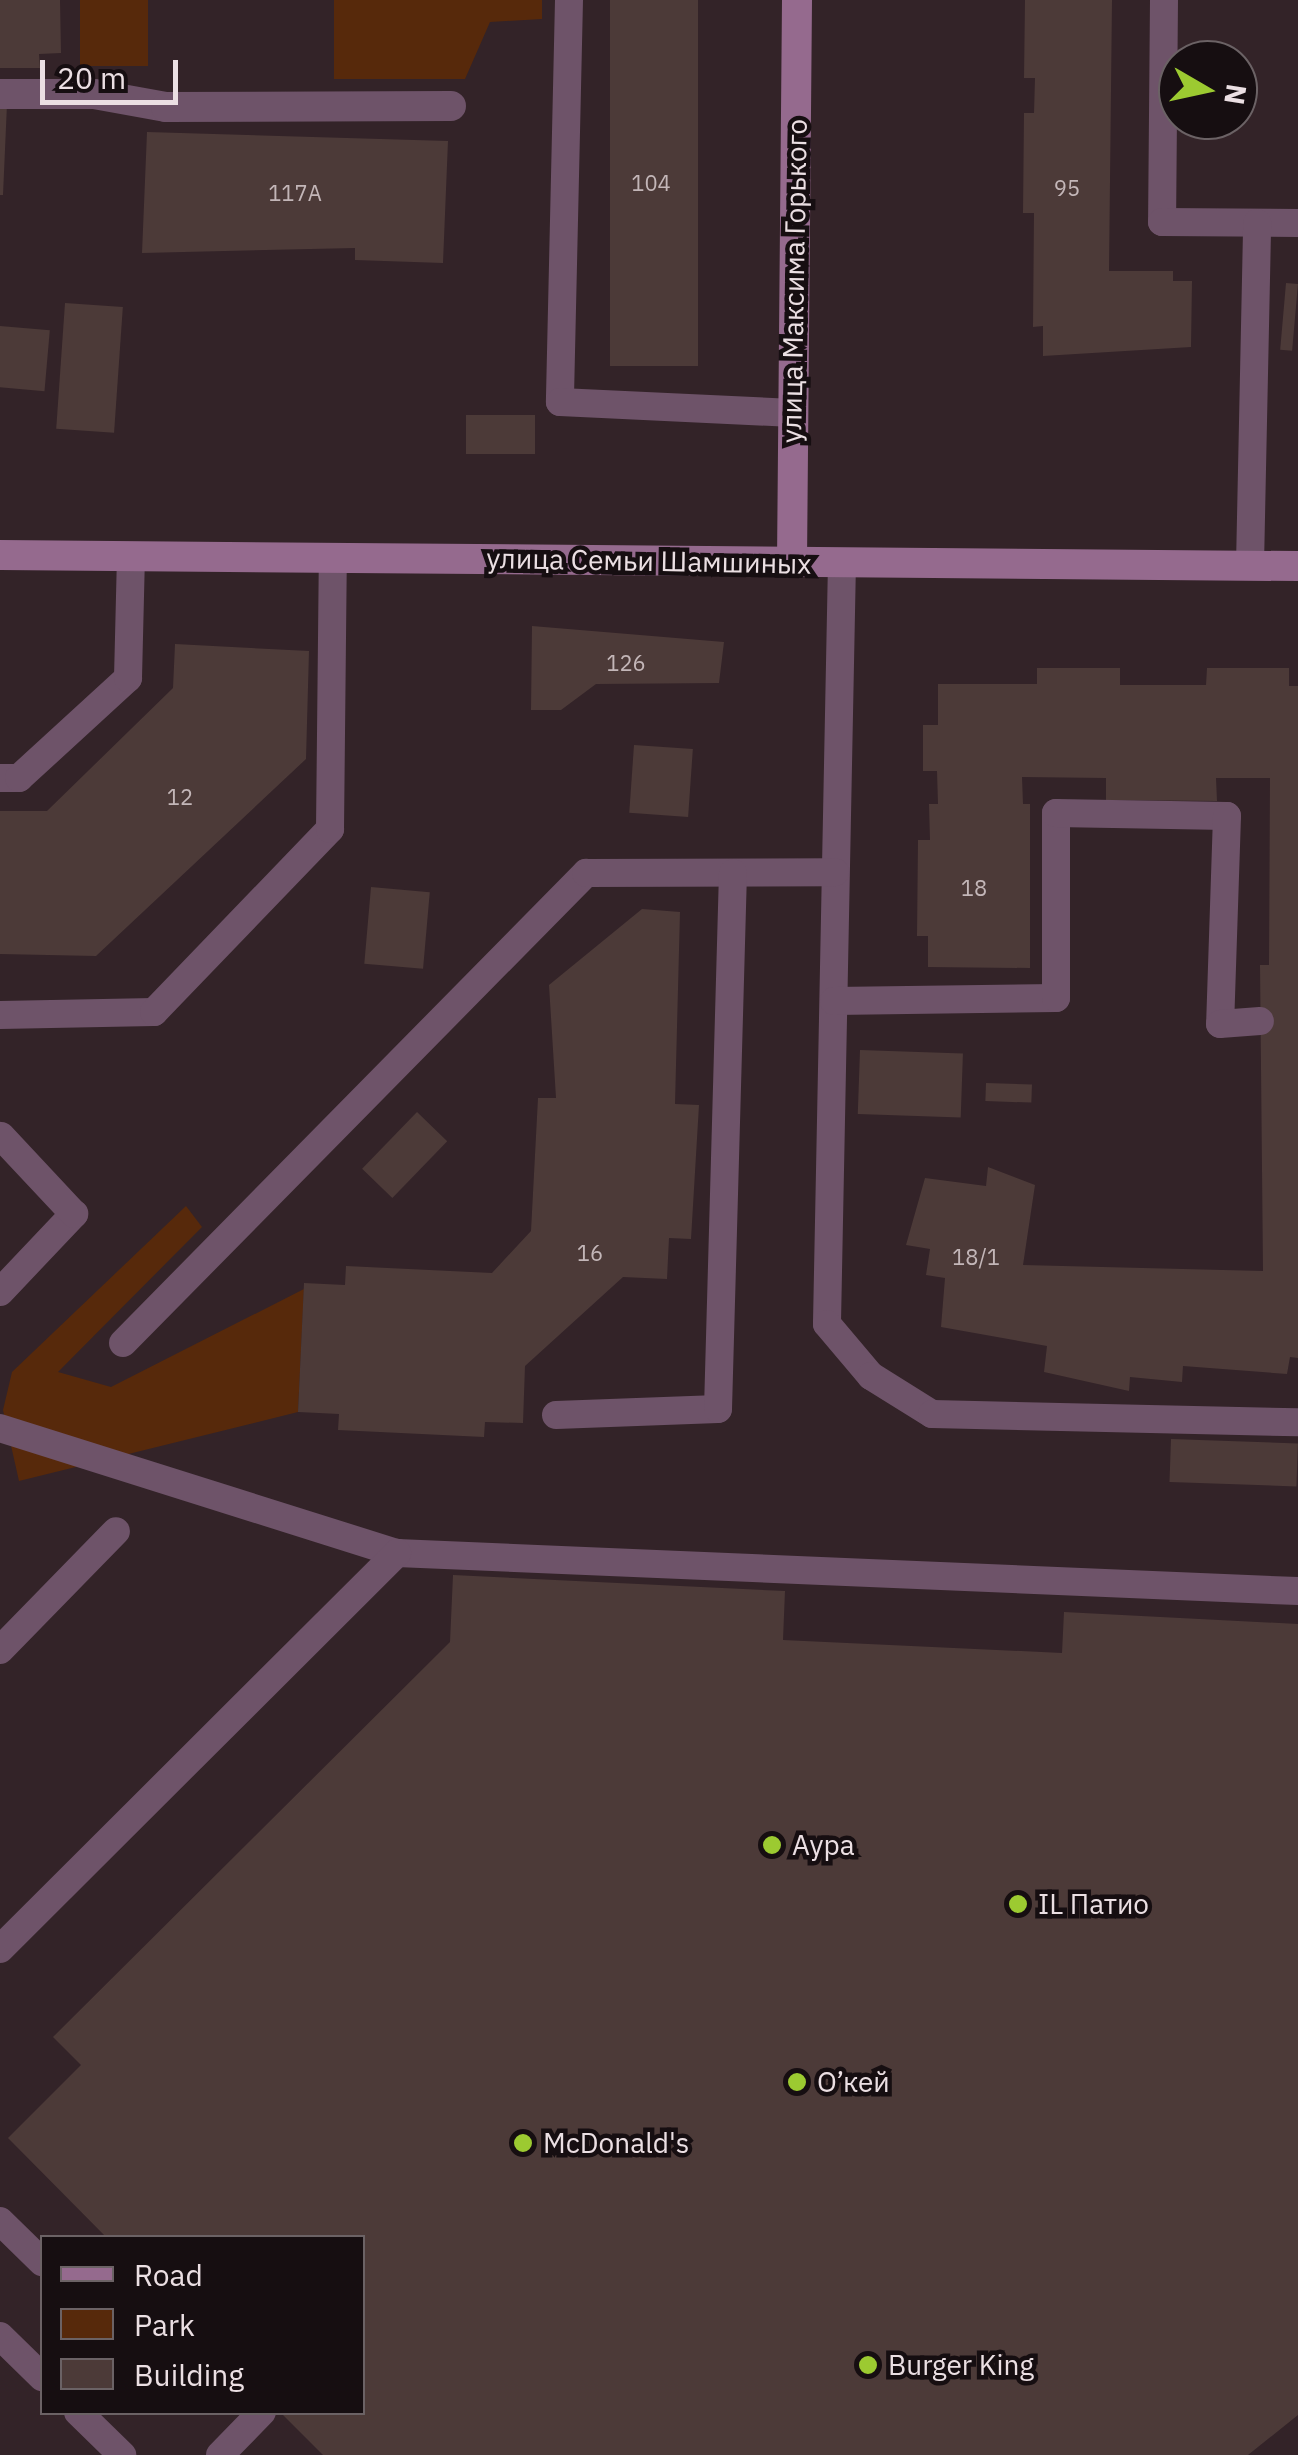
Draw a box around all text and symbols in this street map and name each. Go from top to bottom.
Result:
scale bar [45,40,182,102]
north arrow [1158,40,1258,140]
text: 20 m [57,58,126,97]
text: N [1216,82,1256,107]
street label: улица Максима Горького [774,119,814,443]
house number: 104 [631,170,671,196]
house number: 95 [1054,175,1080,201]
house number: 117А [268,180,322,206]
street label: улица Семьи Шамшиных [486,541,812,581]
house number: 126 [606,650,646,676]
house number: 12 [167,784,193,810]
house number: 18 [961,875,987,901]
house number: 16 [577,1240,603,1266]
house number: 18/1 [952,1244,1000,1270]
place label: Аура [792,1828,855,1862]
marker: Аура [761,1834,783,1856]
place label: IL Патио [1038,1887,1149,1921]
marker: IL Патио [1007,1893,1029,1915]
place label: О’кей [817,2065,890,2099]
marker: О’кей [786,2071,808,2093]
place label: McDonald's [543,2126,689,2160]
marker: McDonald's [512,2132,534,2154]
legend [40,2235,365,2415]
text: Road [134,2255,203,2294]
text: Park [134,2305,195,2344]
place label: Burger King [888,2348,1034,2382]
marker: Burger King [857,2354,879,2376]
text: Building [134,2355,244,2394]

